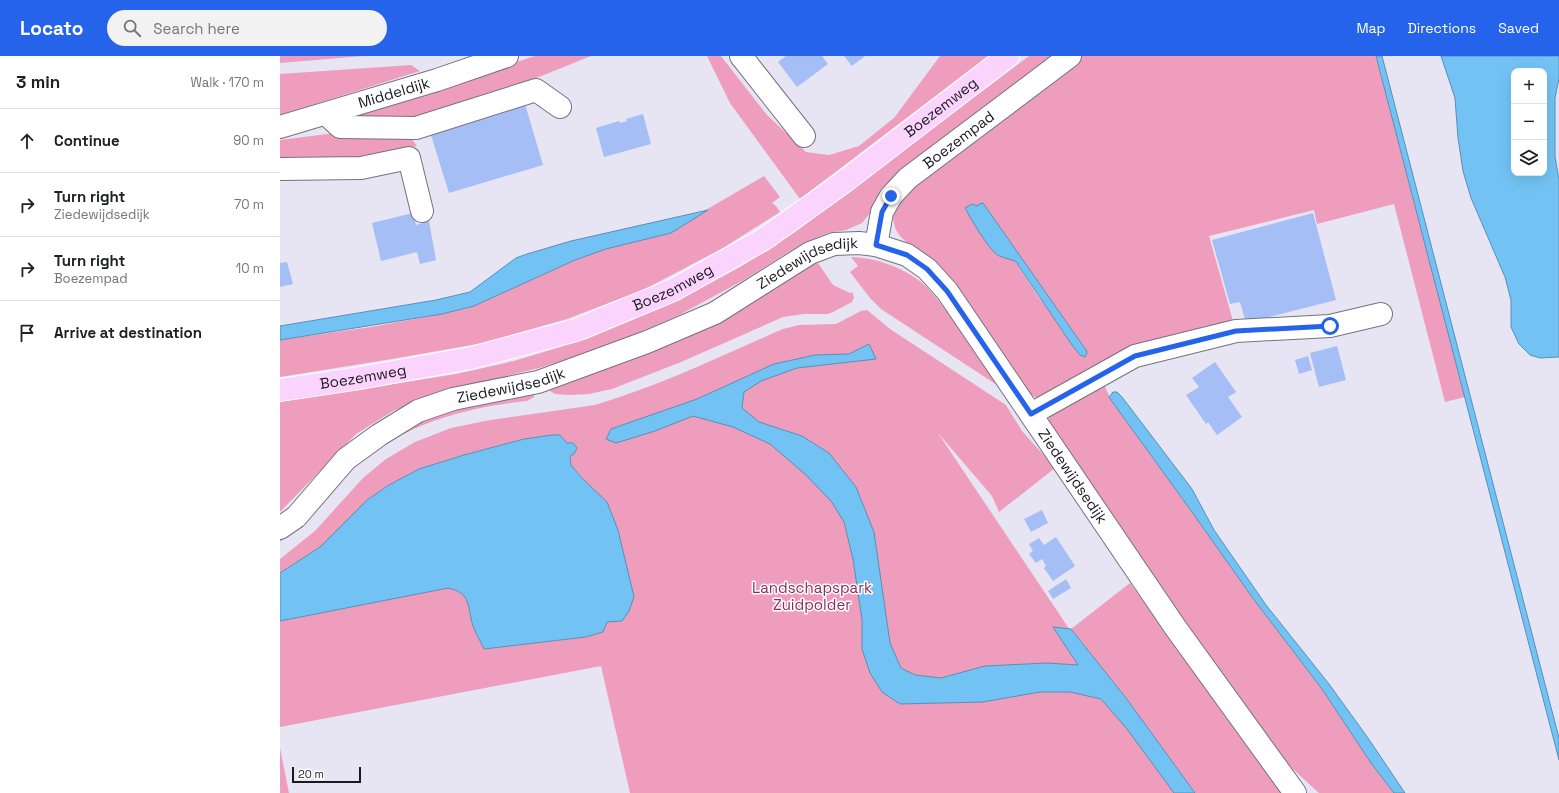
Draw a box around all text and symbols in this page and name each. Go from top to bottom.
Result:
search box [107,10,387,46]
text: Locato [20,16,83,41]
icon: search [121,17,143,39]
text: Search here [153,19,240,38]
text: Map [1356,19,1386,37]
text: Directions [1408,19,1476,37]
text: Saved [1498,19,1539,37]
map controls [1511,68,1547,176]
button: + [1511,68,1547,104]
text: 3 min [16,71,60,93]
street label: Middeldijk [356,73,432,112]
street label: Boezemweg [900,73,981,141]
text: Walk · 170 m [190,74,264,91]
button: − [1511,104,1547,140]
street label: Boezempad [919,106,998,173]
icon: ahead [16,130,38,152]
text: Continue [54,131,120,150]
text: 90 m [233,132,264,149]
button: layers [1511,140,1547,176]
text: Turn right [54,187,125,206]
route end [882,187,900,205]
icon: right [16,194,38,216]
text: 70 m [234,196,264,213]
text: Ziedewijdsedijk [54,206,150,223]
street label: Ziedewijdsedijk [753,233,858,293]
text: Turn right [54,251,125,270]
icon: right [16,258,38,280]
text: 10 m [236,260,264,277]
street label: Boezemweg [629,260,716,315]
text: Boezempad [54,270,128,287]
route start [1321,317,1339,335]
icon: arrive [16,322,38,344]
text: Arrive at destination [54,323,202,342]
street label: Boezemweg [318,360,408,393]
street label: Ziedewijdsedijk [455,363,567,407]
street label: Ziedewijdsedijk [1034,425,1112,527]
park label: Landschapspark Zuidpolder [752,578,872,614]
scale bar [292,765,361,784]
text: 20 m [298,767,324,781]

